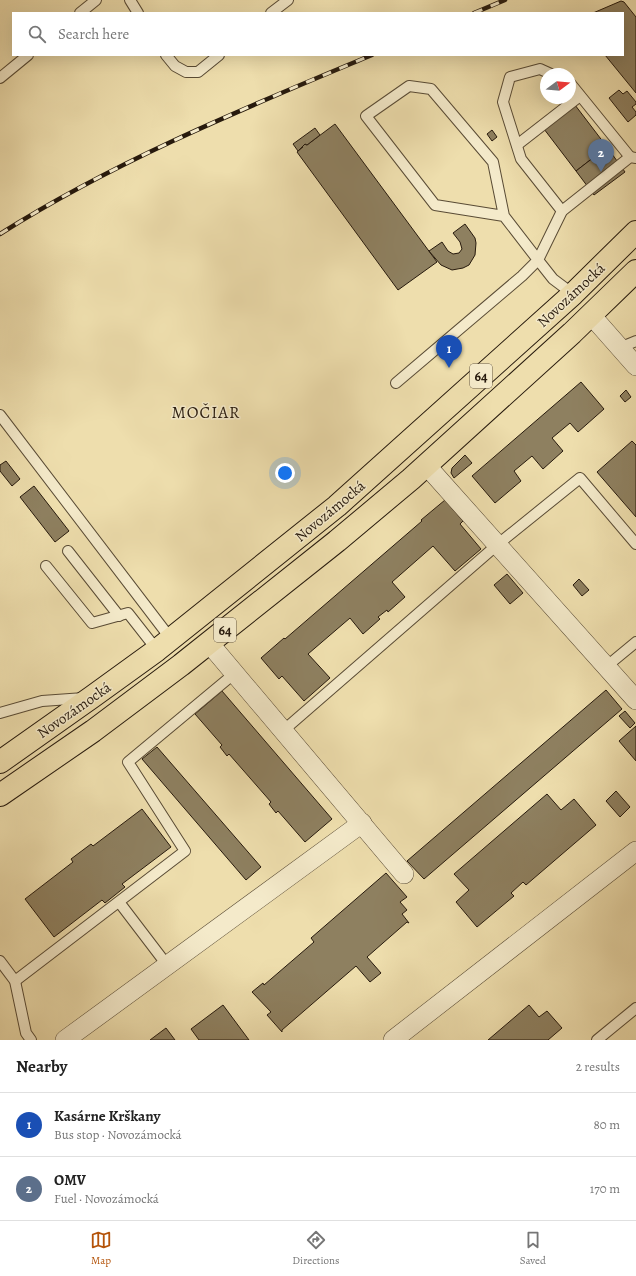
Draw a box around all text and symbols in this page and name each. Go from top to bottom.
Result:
search box [12,12,624,56]
icon: search [26,23,48,45]
text: Search here [58,24,129,44]
north arrow [540,68,576,104]
pin: 2 [588,139,614,172]
street label: Novozámocká [533,258,609,332]
pin: 1 [436,335,462,368]
road number: 64 [470,364,492,388]
district label: MOČIAR [172,401,240,424]
your location [275,463,295,483]
street label: Novozámocká [291,476,369,546]
road number: 64 [214,618,236,642]
street label: Novozámocká [33,677,115,743]
text: Nearby [16,1055,67,1078]
text: 2 results [576,1058,620,1075]
text: Kasárne Krškany [54,1106,160,1126]
text: 1 [27,1116,31,1133]
text: 80 m [593,1116,620,1133]
text: Bus stop · Novozámocká [54,1126,182,1143]
text: OMV [54,1170,86,1190]
text: 2 [26,1180,32,1197]
text: 170 m [590,1180,620,1197]
text: Fuel · Novozámocká [54,1190,159,1207]
tab: Map [90,1229,112,1268]
tab: Directions [292,1229,340,1268]
tab: Saved [520,1229,546,1268]

